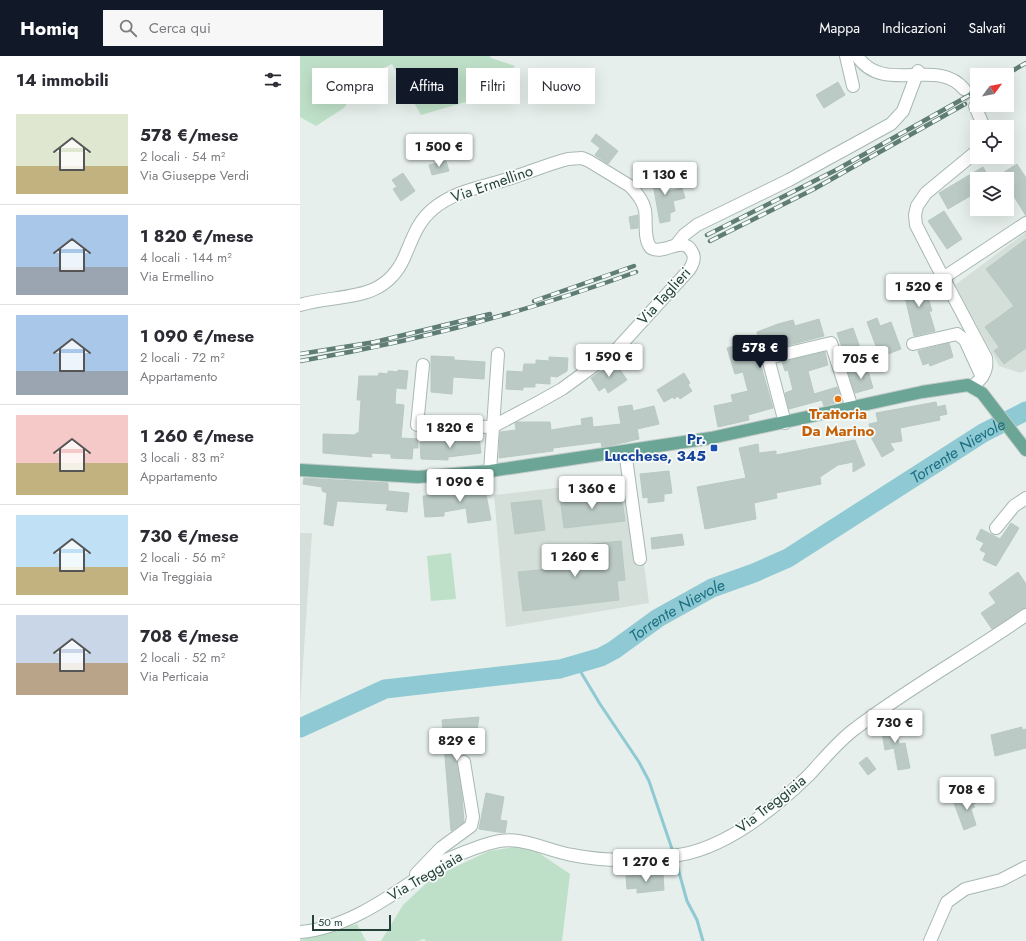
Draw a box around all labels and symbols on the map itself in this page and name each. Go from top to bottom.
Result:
north arrow [970,68,1014,112]
pin: 1 500 € [402,134,476,168]
street label: Via Ermellino [448,160,536,208]
pin: 1 130 € [628,162,702,196]
street label: Via Taglieri [632,262,696,330]
pin: 1 520 € [882,274,956,308]
pin: 578 € [732,335,788,369]
pin: 1 590 € [572,344,646,378]
pin: 705 € [833,346,889,380]
marker: Trattoria Da Marino [833,394,843,404]
place label: Trattoria Da Marino [802,403,875,442]
water label: Torrente Nievole [906,413,1009,489]
pin: 1 820 € [413,415,487,449]
place label: Pr. Lucchese, 345 [604,428,706,467]
marker: Pr. Lucchese, 345 [709,443,719,453]
pin: 1 090 € [423,469,497,503]
pin: 1 360 € [555,476,629,510]
pin: 1 260 € [538,544,612,578]
water label: Torrente Nievole [624,573,728,647]
pin: 730 € [867,710,923,744]
pin: 829 € [429,728,485,762]
street label: Via Treggiaia [731,770,811,838]
pin: 708 € [939,777,995,811]
street label: Via Treggiaia [383,846,467,906]
pin: 1 270 € [609,849,683,883]
scale bar [312,913,391,932]

